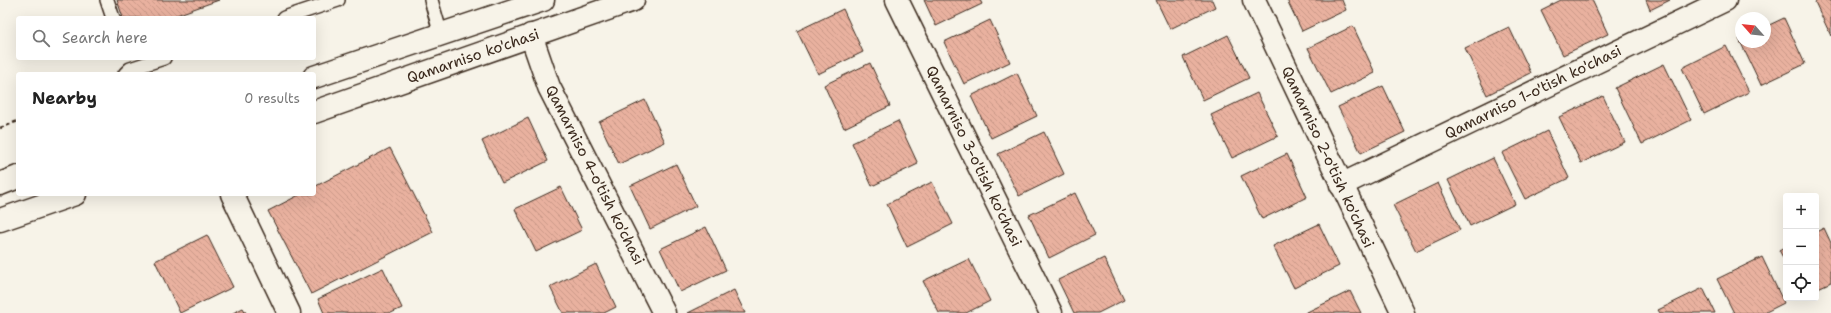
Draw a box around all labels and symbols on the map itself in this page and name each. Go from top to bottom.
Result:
north arrow [1735,12,1771,48]
street label: Qamarniso ko'chasi [404,24,542,88]
street label: Qamarniso 1-o'tish ko'chasi [1441,40,1625,144]
street label: Qamarniso 3-o'tish ko'chasi [921,62,1027,250]
street label: Qamarniso 2-o'tish ko'chasi [1277,63,1379,251]
street label: Qamarniso 4-o'tish ko'chasi [541,82,649,268]

